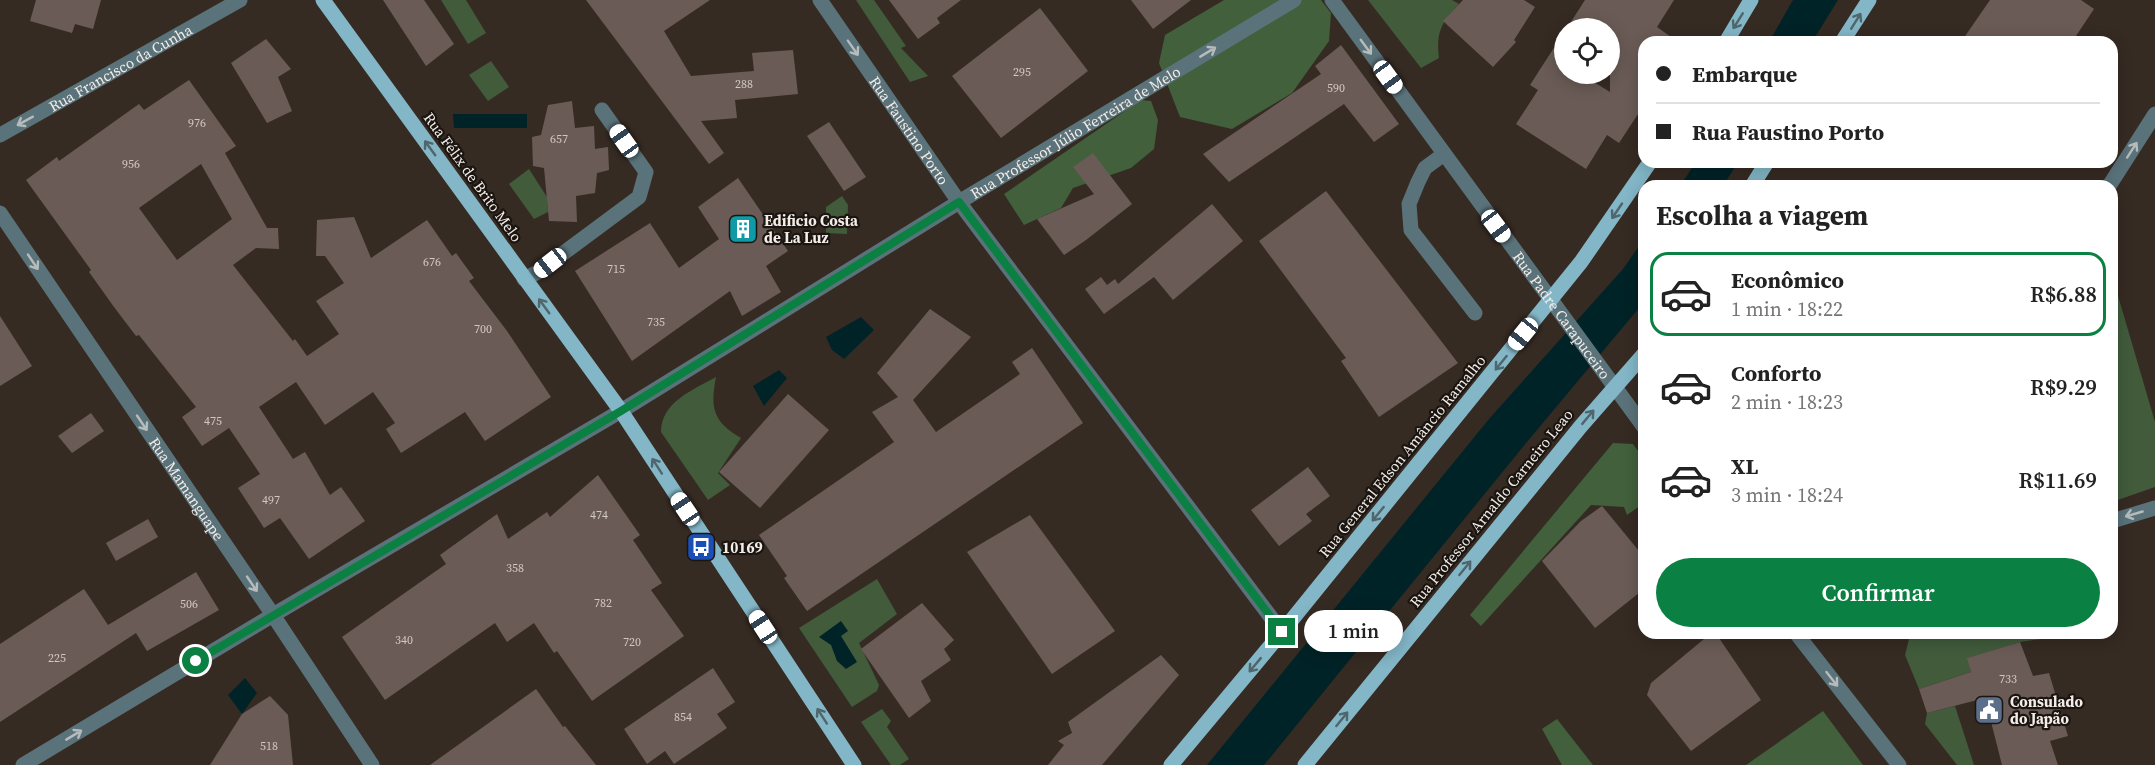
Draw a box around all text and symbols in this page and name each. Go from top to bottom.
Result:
one-way arrow [1732,12,1744,29]
one-way arrow [1850,13,1862,30]
street label: Rua Francisco da Cunha [45,18,196,116]
map controls [1554,18,1620,84]
button: locate [1554,18,1620,84]
one-way arrow [1360,39,1373,55]
one-way arrow [847,40,859,56]
one-way arrow [1199,45,1216,57]
car [1370,57,1406,97]
text: Embarque [1692,59,1797,89]
street label: Rua Professor Júlio Ferreira de Melo [966,60,1184,203]
house number: 295 [1013,64,1031,80]
street label: Rua Faustino Porto [865,72,954,189]
house number: 288 [735,76,753,92]
house number: 590 [1327,80,1345,96]
street label: Rua Félix de Brito Melo [419,108,527,246]
house number: 976 [188,115,206,131]
one-way arrow [17,116,34,128]
text: Rua Faustino Porto [1692,117,1884,147]
car [606,121,642,161]
house number: 657 [550,131,568,147]
one-way arrow [424,141,436,157]
one-way arrow [2126,142,2138,159]
house number: 956 [122,156,140,172]
text: Escolha a viagem [1656,197,1868,234]
one-way arrow [1611,202,1623,218]
car [1478,206,1514,246]
place label: Edificio Costa de La Luz [764,210,859,248]
building icon: Edificio Costa de La Luz [727,213,759,245]
car [530,245,570,281]
street label: Rua Padre Carapuceiro [1508,247,1616,383]
one-way arrow [27,253,39,269]
house number: 676 [423,254,441,270]
house number: 715 [607,261,625,277]
text: Econômico [1731,265,1844,295]
icon: car [1659,267,1713,321]
text: R$6.88 [2030,279,2097,309]
text: 1 min · 18:22 [1731,295,1843,323]
one-way arrow [538,299,550,315]
house number: 735 [647,314,665,330]
car [1505,314,1541,354]
house number: 700 [474,321,492,337]
street label: Rua General Edson Amâncio Ramalho [1314,350,1490,562]
one-way arrow [1494,354,1507,370]
text: Conforto [1731,358,1821,388]
icon: car [1659,360,1713,414]
text: R$9.29 [2030,372,2097,402]
text: 2 min · 18:23 [1731,388,1843,416]
street label: Rua Professor Arnaldo Carneiro Leao [1404,405,1578,611]
one-way arrow [1582,409,1595,425]
house number: 475 [204,413,222,429]
one-way arrow [137,414,149,431]
street label: Rua Mamanguape [144,433,230,545]
text: XL [1731,451,1758,481]
icon: car [1659,453,1713,507]
one-way arrow [650,457,663,474]
text: R$11.69 [2019,465,2097,495]
text: 3 min · 18:24 [1731,481,1843,509]
car [667,489,703,529]
house number: 497 [262,492,280,508]
one-way arrow [1371,506,1385,521]
house number: 474 [590,507,608,523]
one-way arrow [2124,509,2143,521]
bus stop icon: 10169 [685,531,717,563]
place label: 10169 [722,537,763,558]
button: Confirmar [1656,558,2100,627]
house number: 358 [506,560,524,576]
one-way arrow [1458,561,1472,576]
one-way arrow [246,576,258,592]
house number: 782 [594,595,612,611]
house number: 506 [180,596,198,612]
car [746,607,780,647]
callout: 1 min [1303,611,1402,653]
text: 1 min [1328,617,1379,645]
route end [1268,618,1295,645]
house number: 340 [395,632,413,648]
house number: 720 [623,634,641,650]
route start [182,647,209,674]
house number: 225 [48,650,66,666]
one-way arrow [1248,657,1262,672]
one-way arrow [1825,671,1838,687]
house number: 733 [1999,671,2017,687]
place label: Consulado do Japão [2010,691,2083,729]
public building icon: Consulado do Japão [1973,694,2005,726]
one-way arrow [815,708,827,725]
house number: 854 [674,709,692,725]
one-way arrow [1335,711,1348,727]
one-way arrow [65,728,82,740]
house number: 518 [260,738,278,754]

